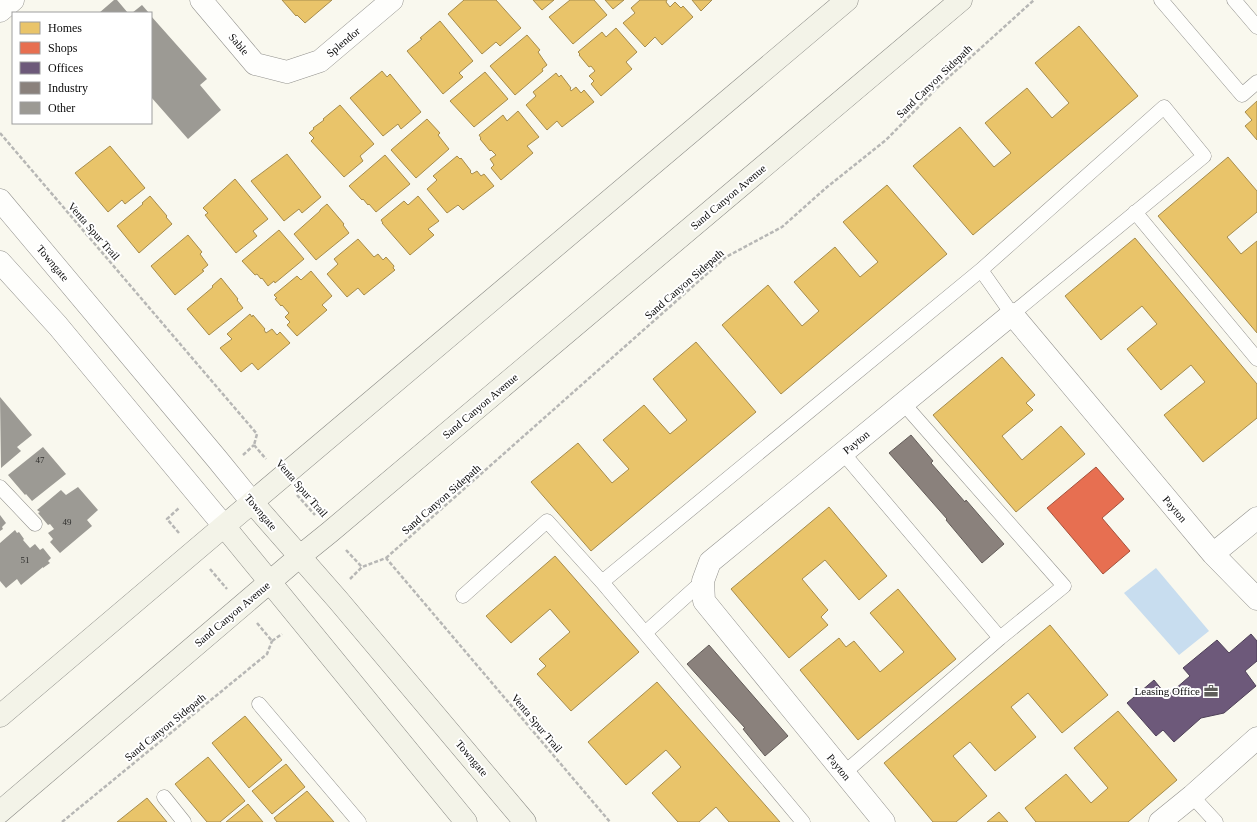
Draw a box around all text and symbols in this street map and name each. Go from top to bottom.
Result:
legend [12,12,152,124]
text: Homes [48,21,82,35]
street label: Splendor [324,24,362,59]
street label: Sable [227,31,252,57]
text: Shops [48,41,78,55]
street label: Sand Canyon Sidepath [894,42,975,120]
text: Offices [48,61,83,75]
text: Industry [48,81,88,95]
text: Other [48,101,75,115]
street label: Sand Canyon Avenue [688,162,768,232]
street label: Venta Spur Trail [66,200,122,262]
street label: Towngate [35,243,72,283]
street label: Sand Canyon Sidepath [642,246,726,321]
street label: Sand Canyon Avenue [440,371,520,441]
street label: Payton [840,427,872,456]
house number: 47 [36,455,45,465]
street label: Venta Spur Trail [274,457,330,519]
street label: Sand Canyon Sidepath [399,461,483,536]
street label: Towngate [243,492,280,532]
street label: Payton [1161,493,1190,525]
house number: 49 [63,517,72,527]
house number: 51 [21,555,30,565]
street label: Sand Canyon Avenue [192,579,272,649]
office icon: Leasing Office [1203,683,1219,699]
place label: Leasing Office [1135,685,1200,697]
street label: Sand Canyon Sidepath [122,690,208,763]
street label: Venta Spur Trail [509,692,565,754]
street label: Towngate [454,738,491,778]
street label: Payton [825,751,854,783]

